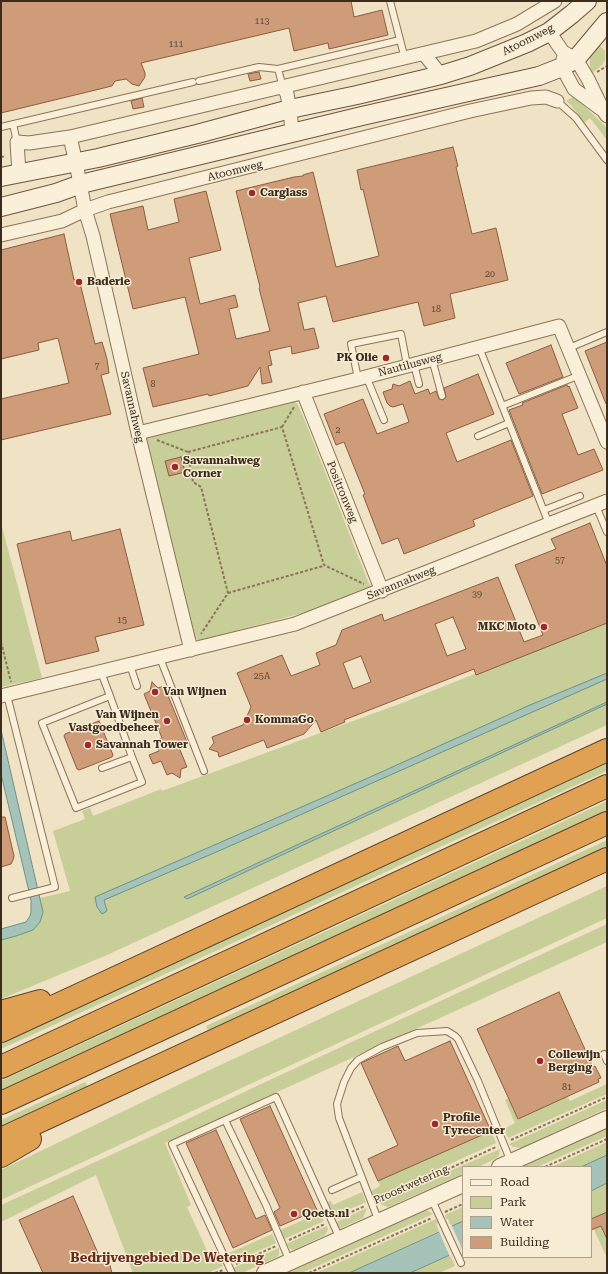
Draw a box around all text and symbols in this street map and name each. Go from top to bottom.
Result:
house number: 113 [254,16,270,26]
street label: Atoomweg [500,21,556,59]
house number: 111 [168,39,184,49]
street label: Atoomweg [206,158,264,184]
place label: Carglass [260,186,307,200]
marker: Carglass [247,188,257,198]
house number: 20 [485,269,495,279]
place label: Baderie [87,275,130,289]
marker: Baderie [74,277,84,287]
house number: 18 [431,304,441,314]
street label: Nautilusweg [377,350,443,380]
place label: PK Olie [336,351,378,365]
marker: PK Olie [381,353,391,363]
house number: 7 [94,361,100,371]
street label: Savannahweg [117,370,147,444]
house number: 8 [150,379,156,389]
house number: 2 [335,425,341,435]
place label: Savannahweg Corner [183,454,260,480]
street label: Positronweg [324,459,360,525]
marker: Savannahweg Corner [170,462,180,472]
house number: 57 [555,555,565,565]
street label: Savannahweg [365,563,437,603]
house number: 39 [472,589,482,599]
house number: 15 [117,615,127,625]
place label: MKC Moto [478,620,536,634]
marker: MKC Moto [539,622,549,632]
house number: 25A [254,671,270,681]
place label: Van Wijnen [163,685,227,699]
marker: Van Wijnen [150,687,160,697]
place label: Van Wijnen Vastgoedbeheer [69,708,159,734]
place label: KommaGo [255,713,314,727]
marker: KommaGo [242,715,252,725]
marker: Van Wijnen Vastgoedbeheer [162,716,172,726]
place label: Savannah Tower [96,738,188,752]
marker: Savannah Tower [83,740,93,750]
place label: Collewijn Berging [548,1048,600,1074]
marker: Collewijn Berging [535,1056,545,1066]
house number: 81 [562,1082,572,1092]
place label: Profile Tyrecenter [443,1111,505,1137]
marker: Profile Tyrecenter [430,1119,440,1129]
street label: Proostwetering [371,1163,451,1207]
legend [462,1166,592,1258]
text: Road [500,1175,529,1189]
text: Park [500,1195,526,1209]
place label: Qoets.nl [302,1207,349,1221]
marker: Qoets.nl [289,1209,299,1219]
text: Water [500,1215,534,1229]
text: Building [500,1235,549,1249]
district label: Bedrijvengebied De Wetering [70,1250,264,1266]

